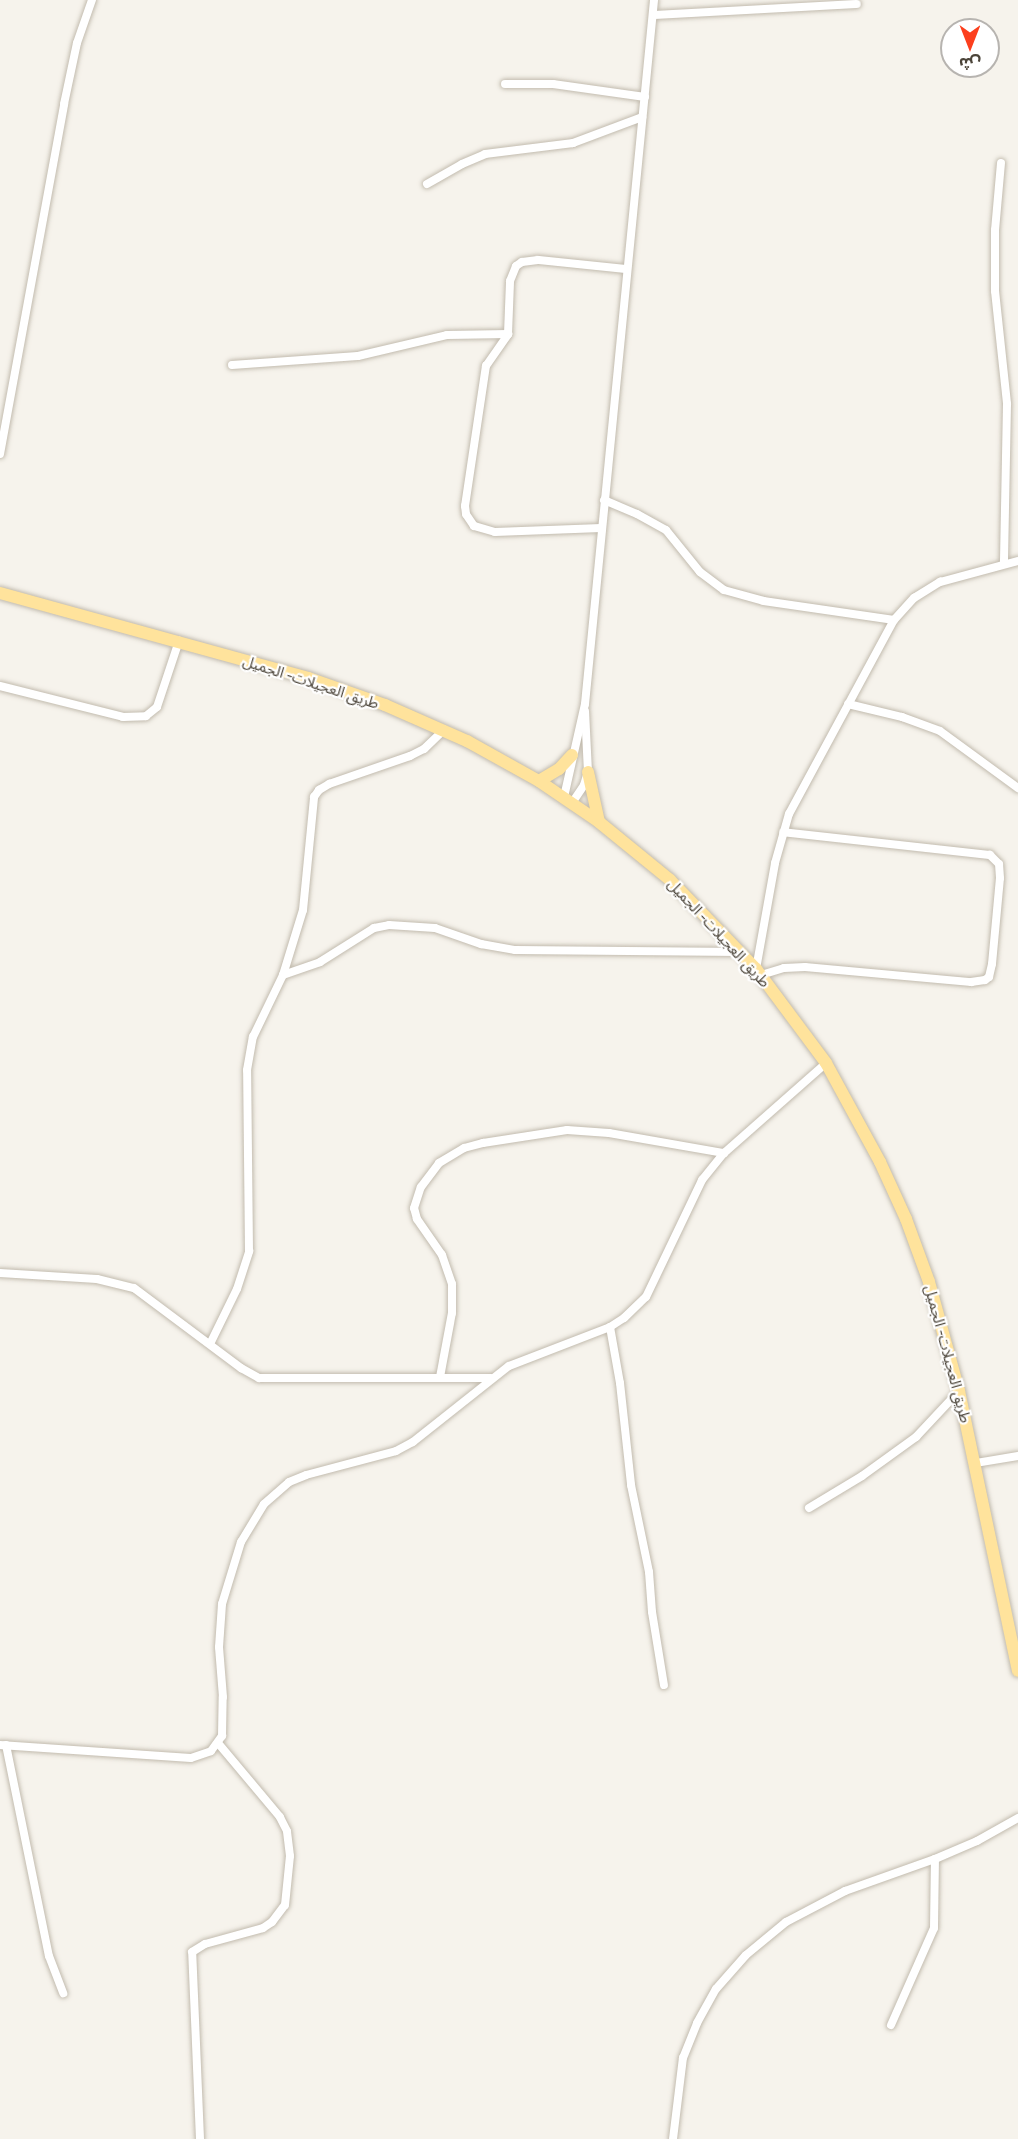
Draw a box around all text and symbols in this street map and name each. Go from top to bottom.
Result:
north arrow [940,18,1000,78]
text: ش [959,54,981,74]
street label: طريق العجيلات- الجميل [241,651,381,713]
street label: طريق العجيلات- الجميل [664,875,774,991]
street label: طريق العجيلات- الجميل [921,1283,975,1425]

